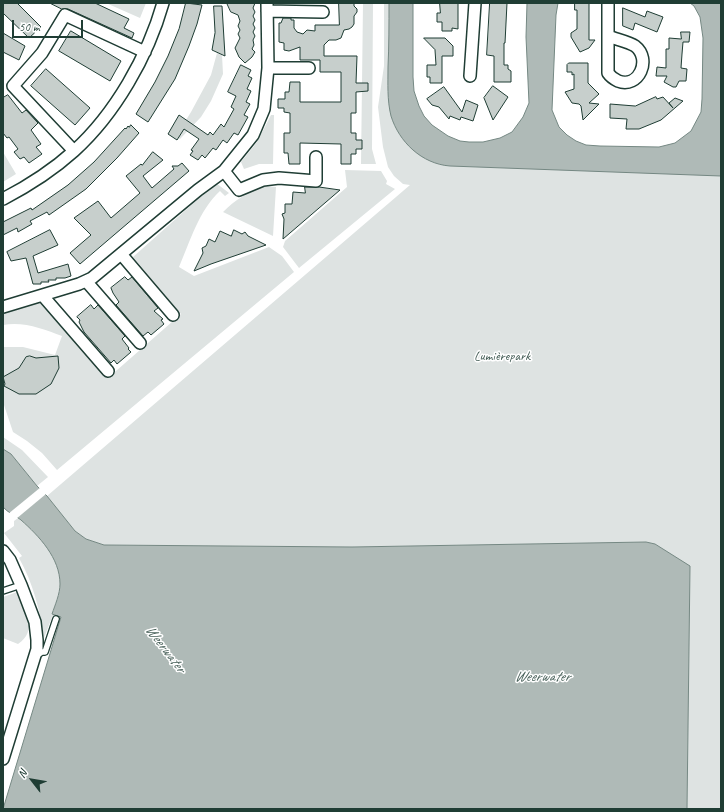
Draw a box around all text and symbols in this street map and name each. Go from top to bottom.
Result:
scale bar [14,12,85,38]
text: 50 m [19,19,39,35]
park label: Lumièrepark [474,348,530,364]
water label: Weerwater [141,622,189,676]
water label: Weerwater [514,668,570,686]
north arrow [12,760,52,800]
text: N [14,767,29,780]

